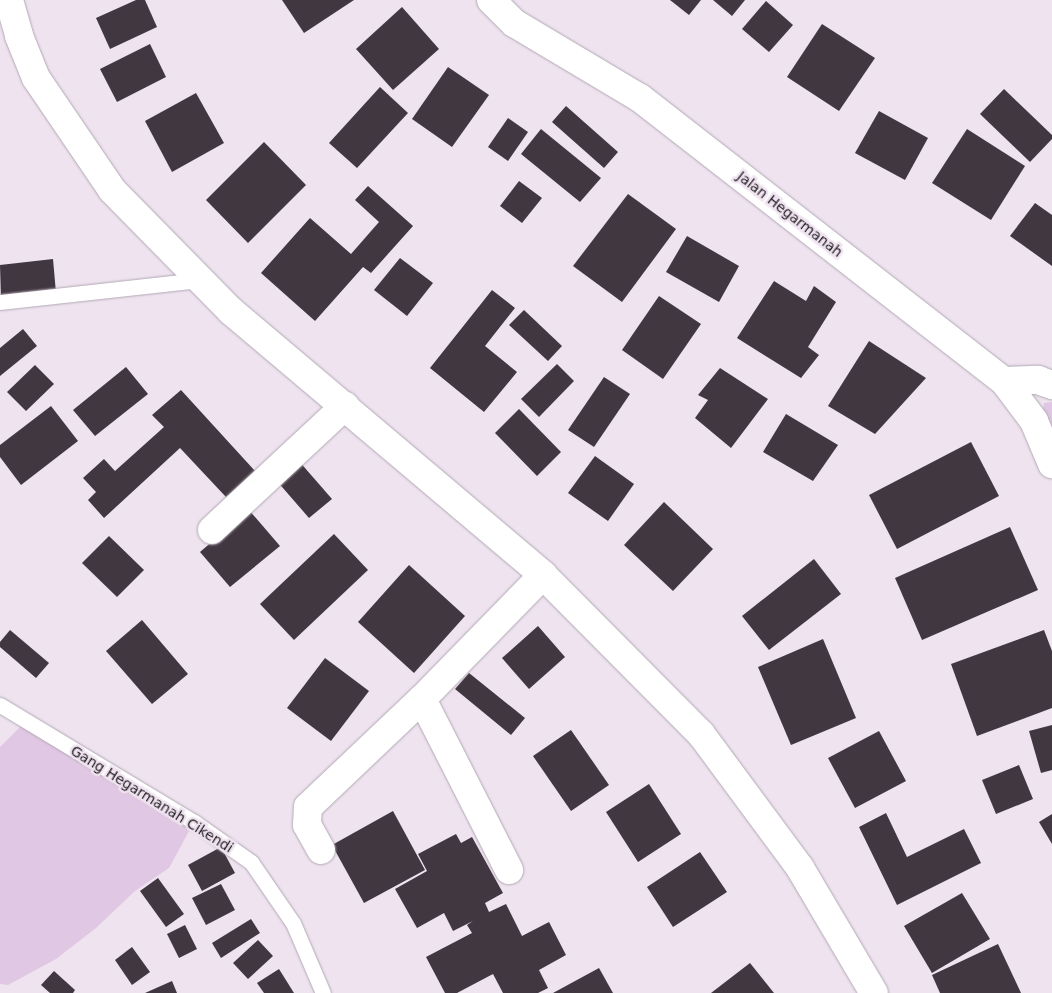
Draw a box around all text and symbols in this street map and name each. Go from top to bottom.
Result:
street label: Jalan Hegarmanah [734,168,846,260]
street label: Gang Hegarmanah Cikendi [68,742,236,856]

